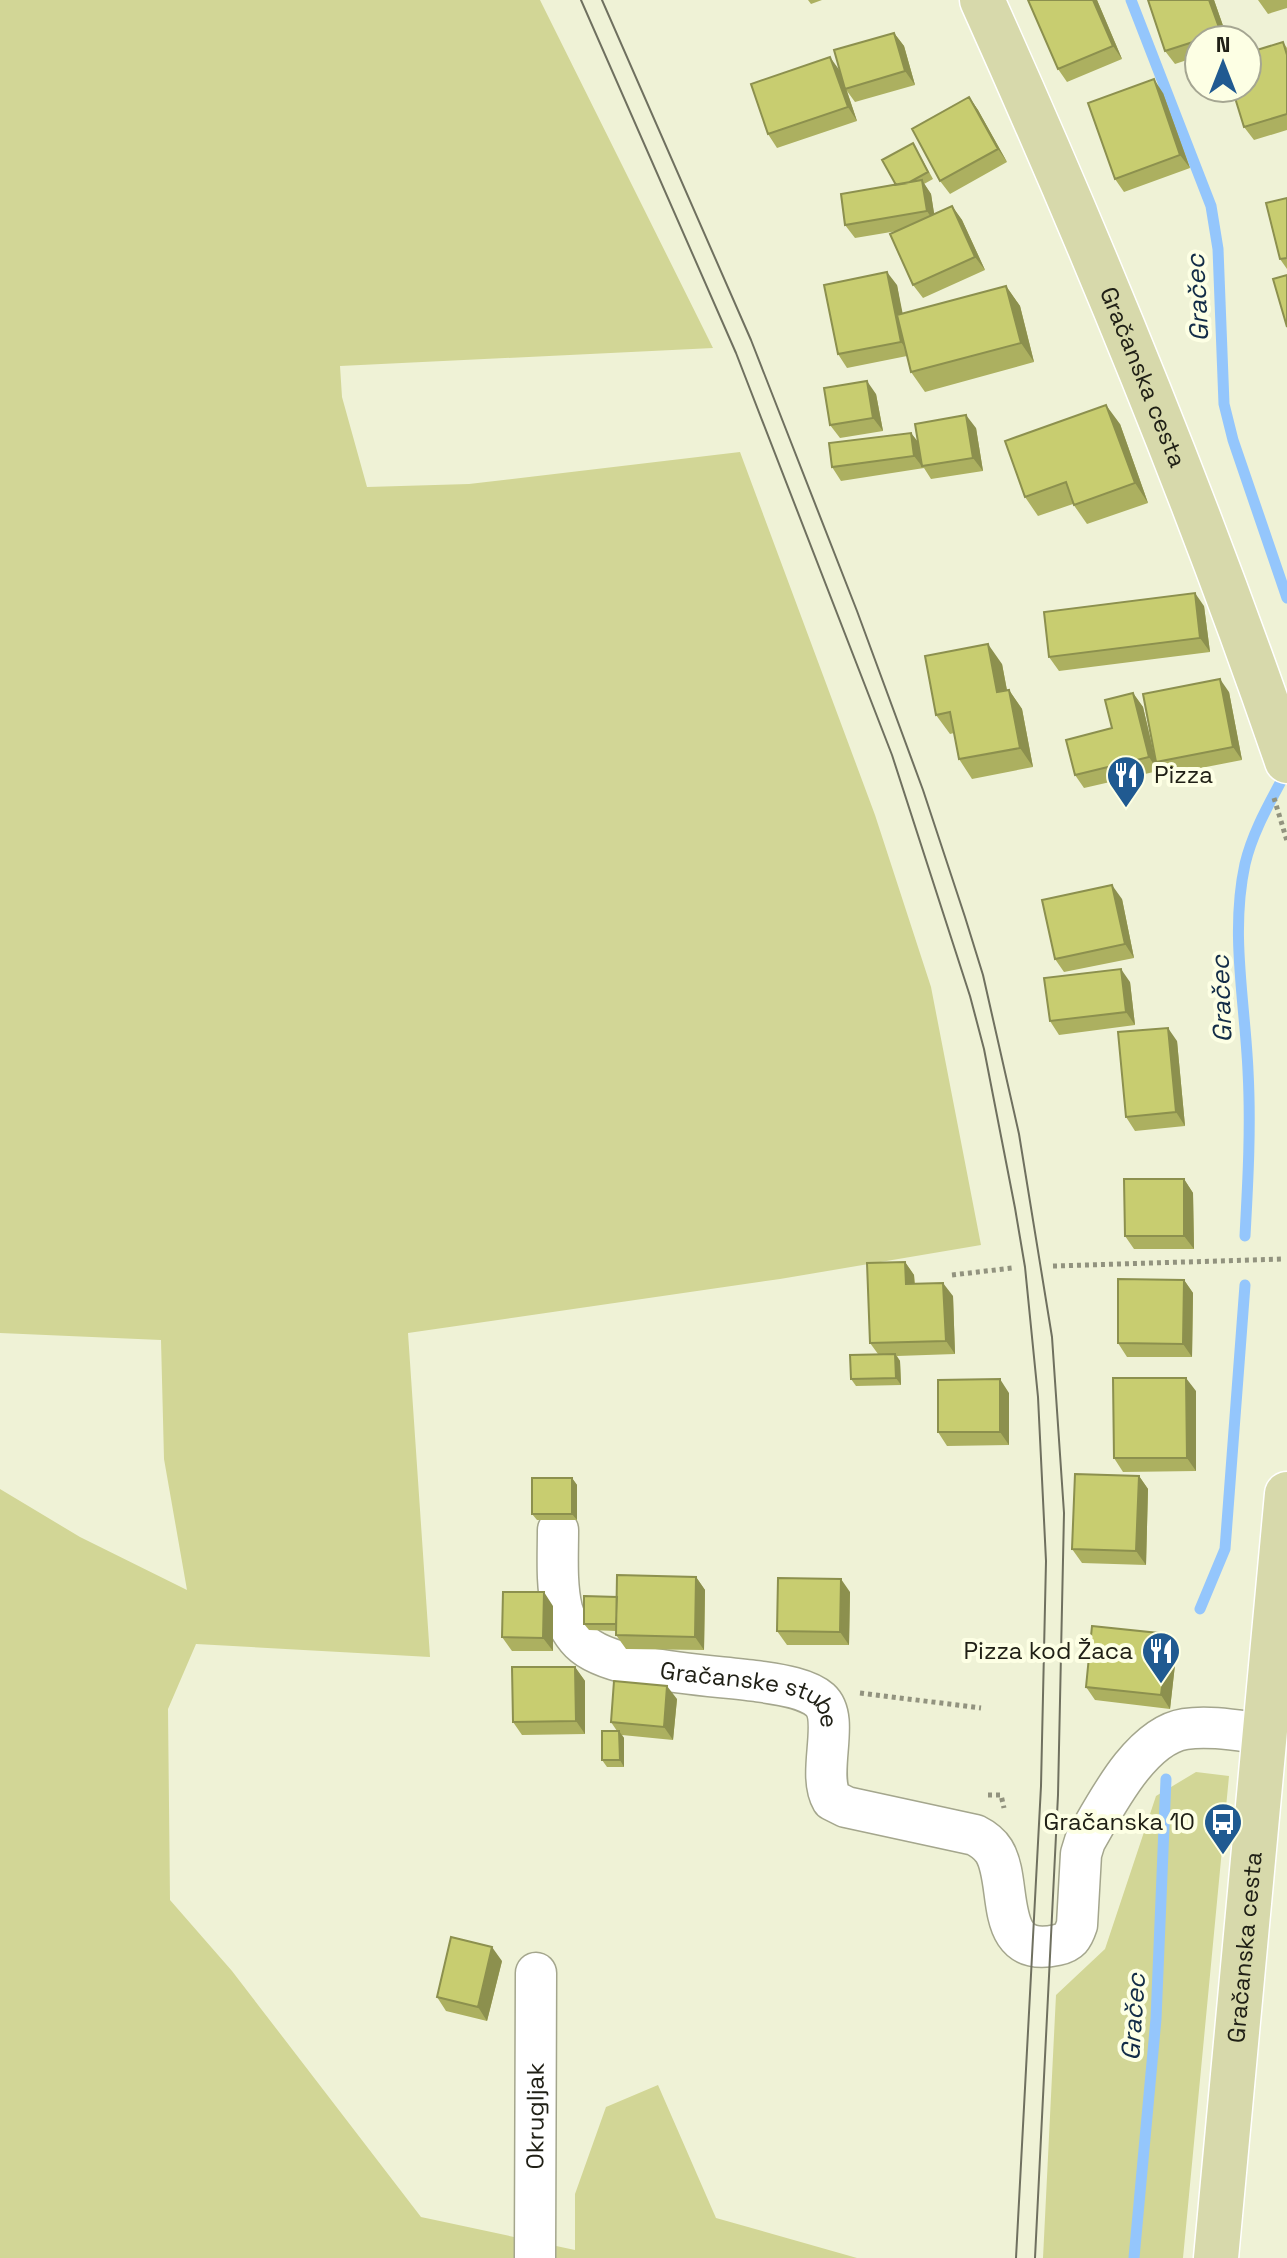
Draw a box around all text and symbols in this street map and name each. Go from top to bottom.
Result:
north arrow [1183,24,1263,104]
text: N [1216,30,1230,58]
water label: Gračec [1178,252,1216,343]
street label: Gračanska cesta [1093,282,1194,472]
restaurant icon: Pizza [1105,754,1147,809]
place label: Pizza [1154,759,1213,790]
water label: Gračec [1202,953,1240,1043]
restaurant icon: Pizza kod Žaca [1140,1630,1182,1685]
place label: Pizza kod Žaca [964,1635,1133,1666]
street label: Gračanske stube [658,1654,845,1729]
bus stop icon: Gračanska 10 [1202,1801,1244,1856]
place label: Gračanska 10 [1044,1806,1195,1837]
street label: Gračanska cesta [1220,1850,1269,2044]
water label: Gračec [1113,1971,1153,2062]
street label: Okrugljak [519,2062,551,2169]

